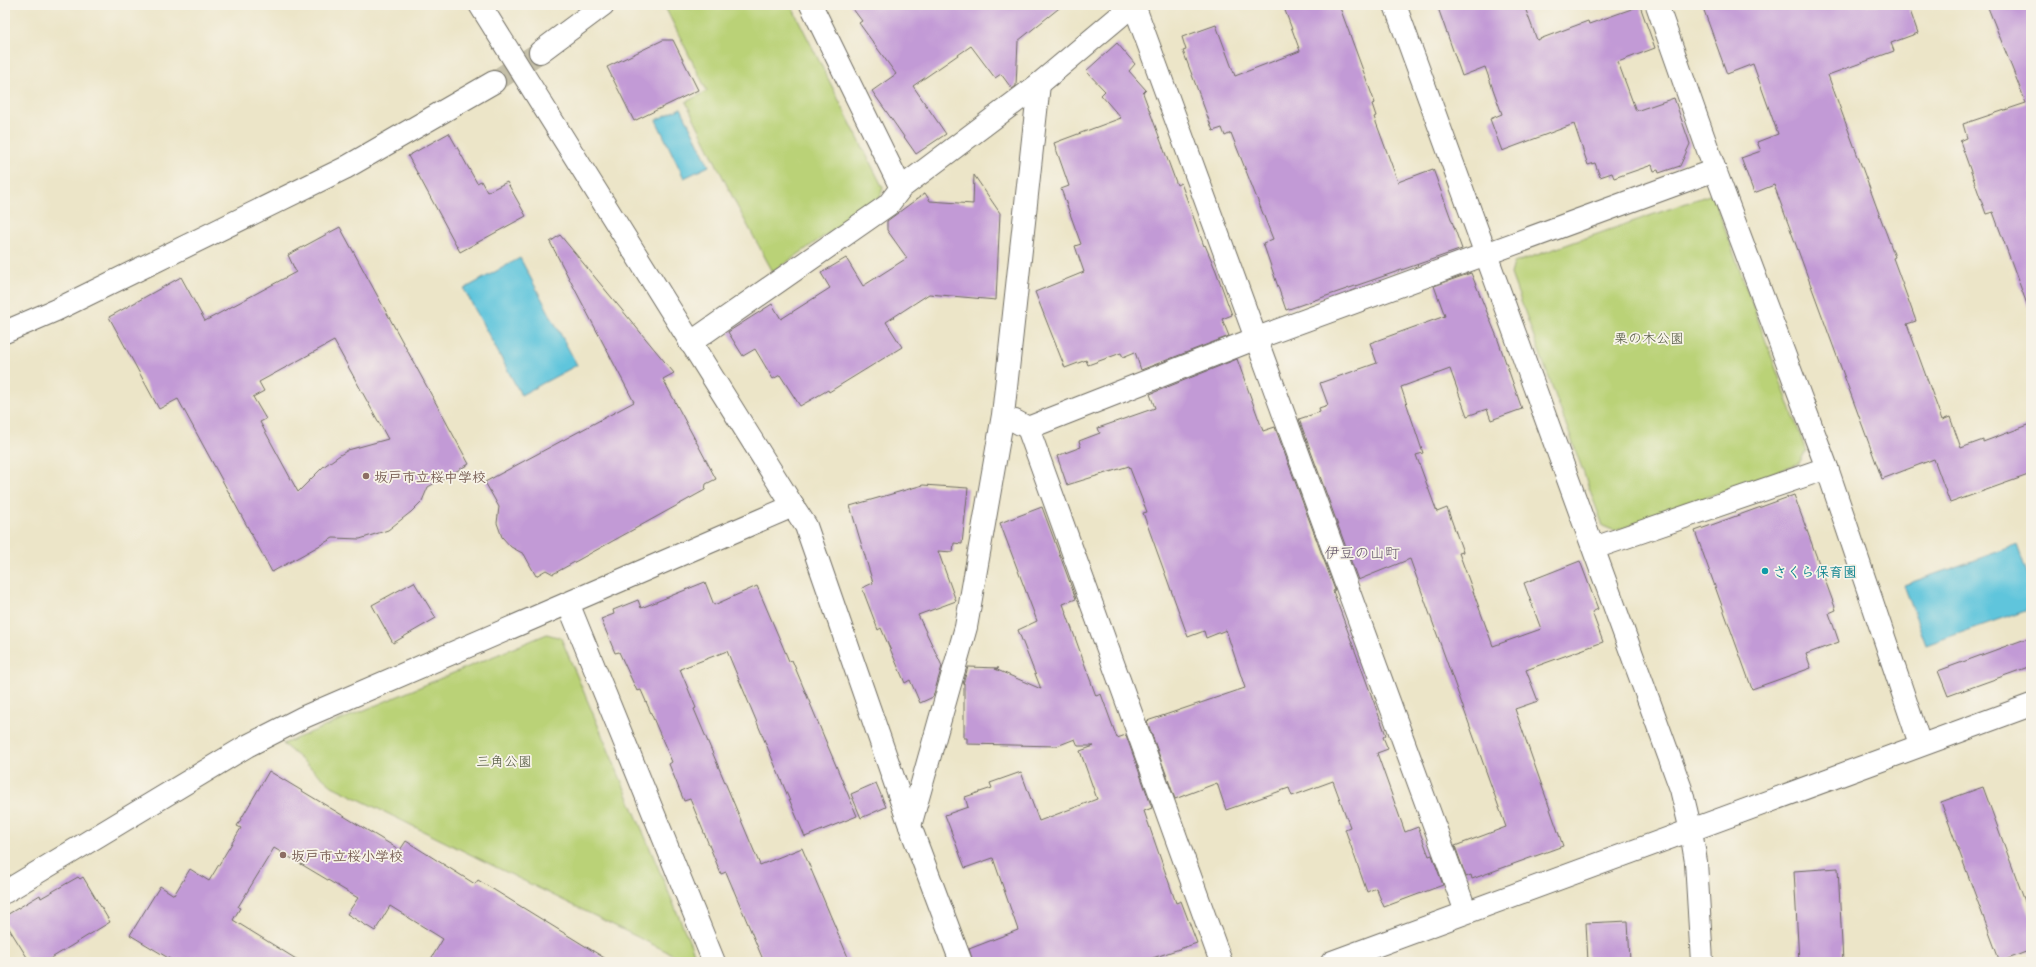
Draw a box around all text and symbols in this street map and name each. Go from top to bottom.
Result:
park label: 栗の木公園 [1614,328,1684,347]
place label: 坂戸市立桜中学校 [374,467,486,486]
marker: 坂戸市立桜中学校 [361,471,371,481]
district label: 伊豆の山町 [1324,542,1400,562]
place label: さくら保育園 [1773,562,1857,581]
marker: さくら保育園 [1760,566,1770,576]
park label: 三角公園 [476,751,532,770]
place label: 坂戸市立桜小学校 [291,846,403,865]
marker: 坂戸市立桜小学校 [278,850,288,860]

